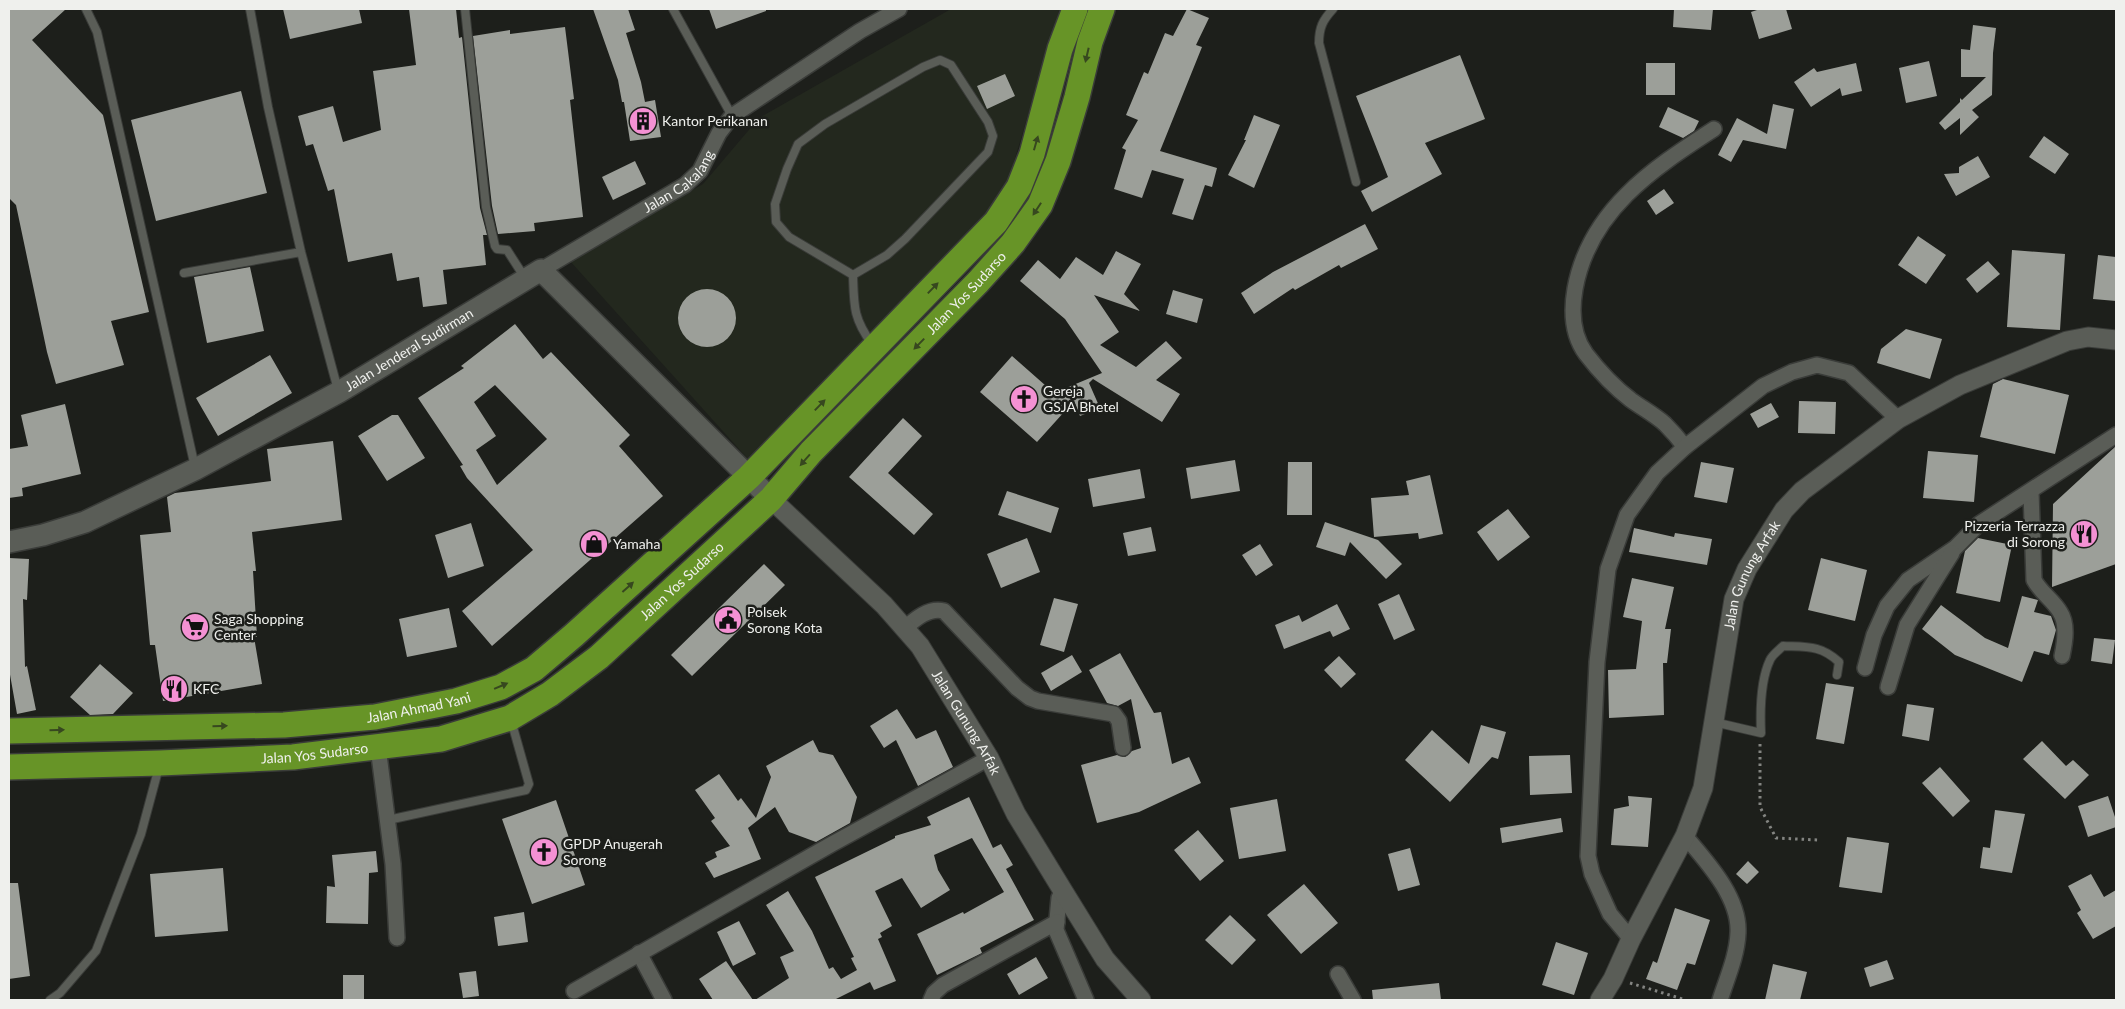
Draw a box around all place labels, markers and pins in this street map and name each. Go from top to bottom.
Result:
building icon: Kantor Perikanan [628,106,658,136]
place label: Kantor Perikanan [662,112,768,129]
place label: Gereja GSJA Bhetel [1043,382,1119,415]
church icon: Gereja GSJA Bhetel [1009,384,1039,414]
place label: Pizzeria Terrazza di Sorong [1964,517,2065,550]
restaurant icon: Pizzeria Terrazza di Sorong [2069,519,2099,549]
shop icon: Yamaha [579,529,609,559]
place label: Yamaha [613,535,660,552]
place label: Polsek Sorong Kota [747,603,822,636]
public building icon: Polsek Sorong Kota [713,605,743,635]
place label: Saga Shopping Center [214,610,304,643]
supermarket icon: Saga Shopping Center [180,612,210,642]
restaurant icon: KFC [159,674,189,704]
place label: KFC [193,680,220,697]
place label: GPDP Anugerah Sorong [563,835,663,868]
church icon: GPDP Anugerah Sorong [529,837,559,867]

